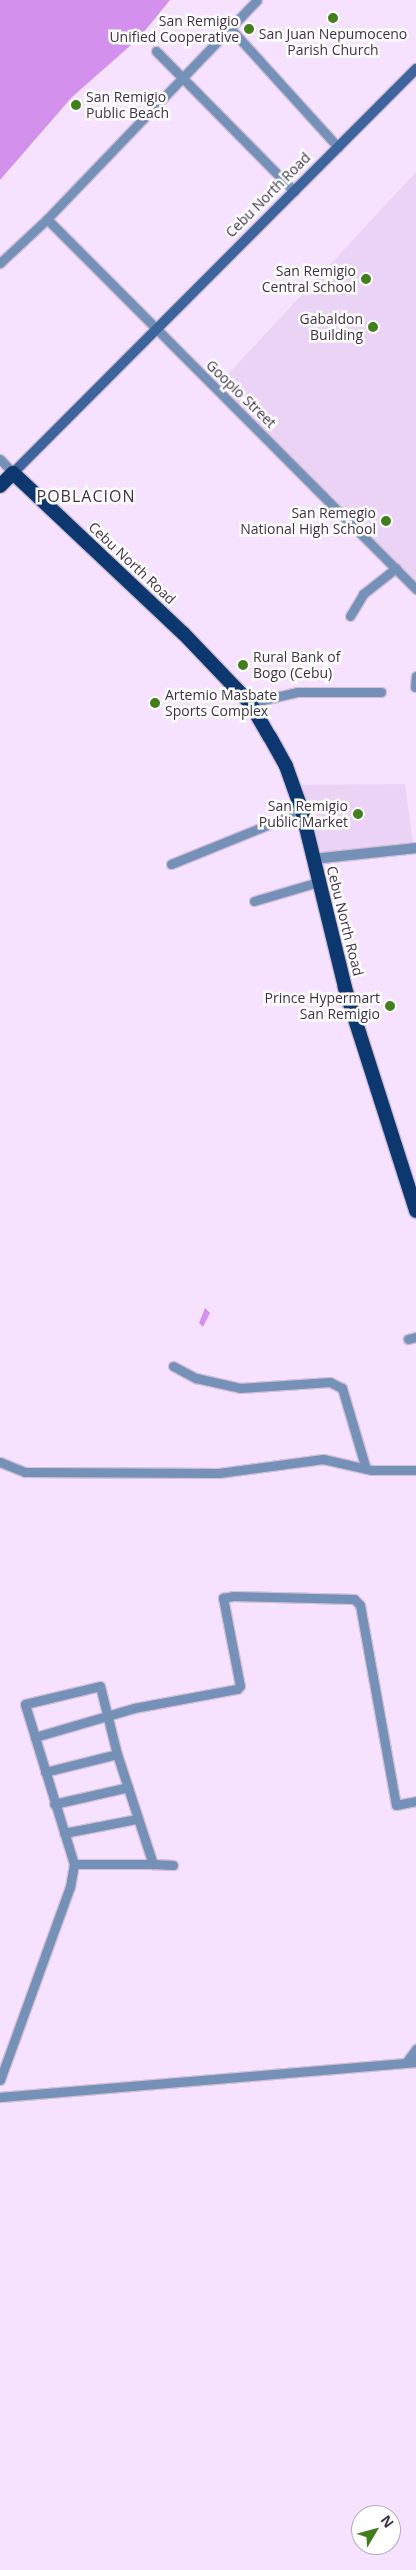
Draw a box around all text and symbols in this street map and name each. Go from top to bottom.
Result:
marker: San Juan Nepumoceno Parish Church [327,12,339,24]
place label: San Remigio Unified Cooperative [109,13,239,46]
marker: San Remigio Unified Cooperative [243,23,255,35]
place label: San Juan Nepumoceno Parish Church [259,26,407,58]
place label: San Remigio Public Beach [86,89,169,121]
marker: San Remigio Public Beach [70,99,82,111]
street label: Cebu North Road [222,149,314,241]
place label: San Remigio Central School [262,263,356,296]
marker: San Remigio Central School [360,273,372,285]
place label: Gabaldon Building [300,311,363,344]
marker: Gabaldon Building [367,321,379,333]
street label: Goopio Street [203,357,279,431]
district label: POBLACION [35,486,137,506]
place label: San Remegio National High School [240,505,376,538]
marker: San Remegio National High School [380,515,392,527]
street label: Cebu North Road [85,518,179,608]
place label: Rural Bank of Bogo (Cebu) [253,649,340,682]
marker: Rural Bank of Bogo (Cebu) [237,659,249,671]
place label: Artemio Masbate Sports Complex [165,687,277,720]
marker: Artemio Masbate Sports Complex [149,697,161,709]
place label: San Remigio Public Market [259,798,348,830]
marker: San Remigio Public Market [352,808,364,820]
street label: Cebu North Road [323,864,367,978]
place label: Prince Hypermart San Remigio [265,990,380,1022]
marker: Prince Hypermart San Remigio [384,1000,396,1012]
north arrow [351,2505,401,2555]
text: N [377,2511,399,2532]

